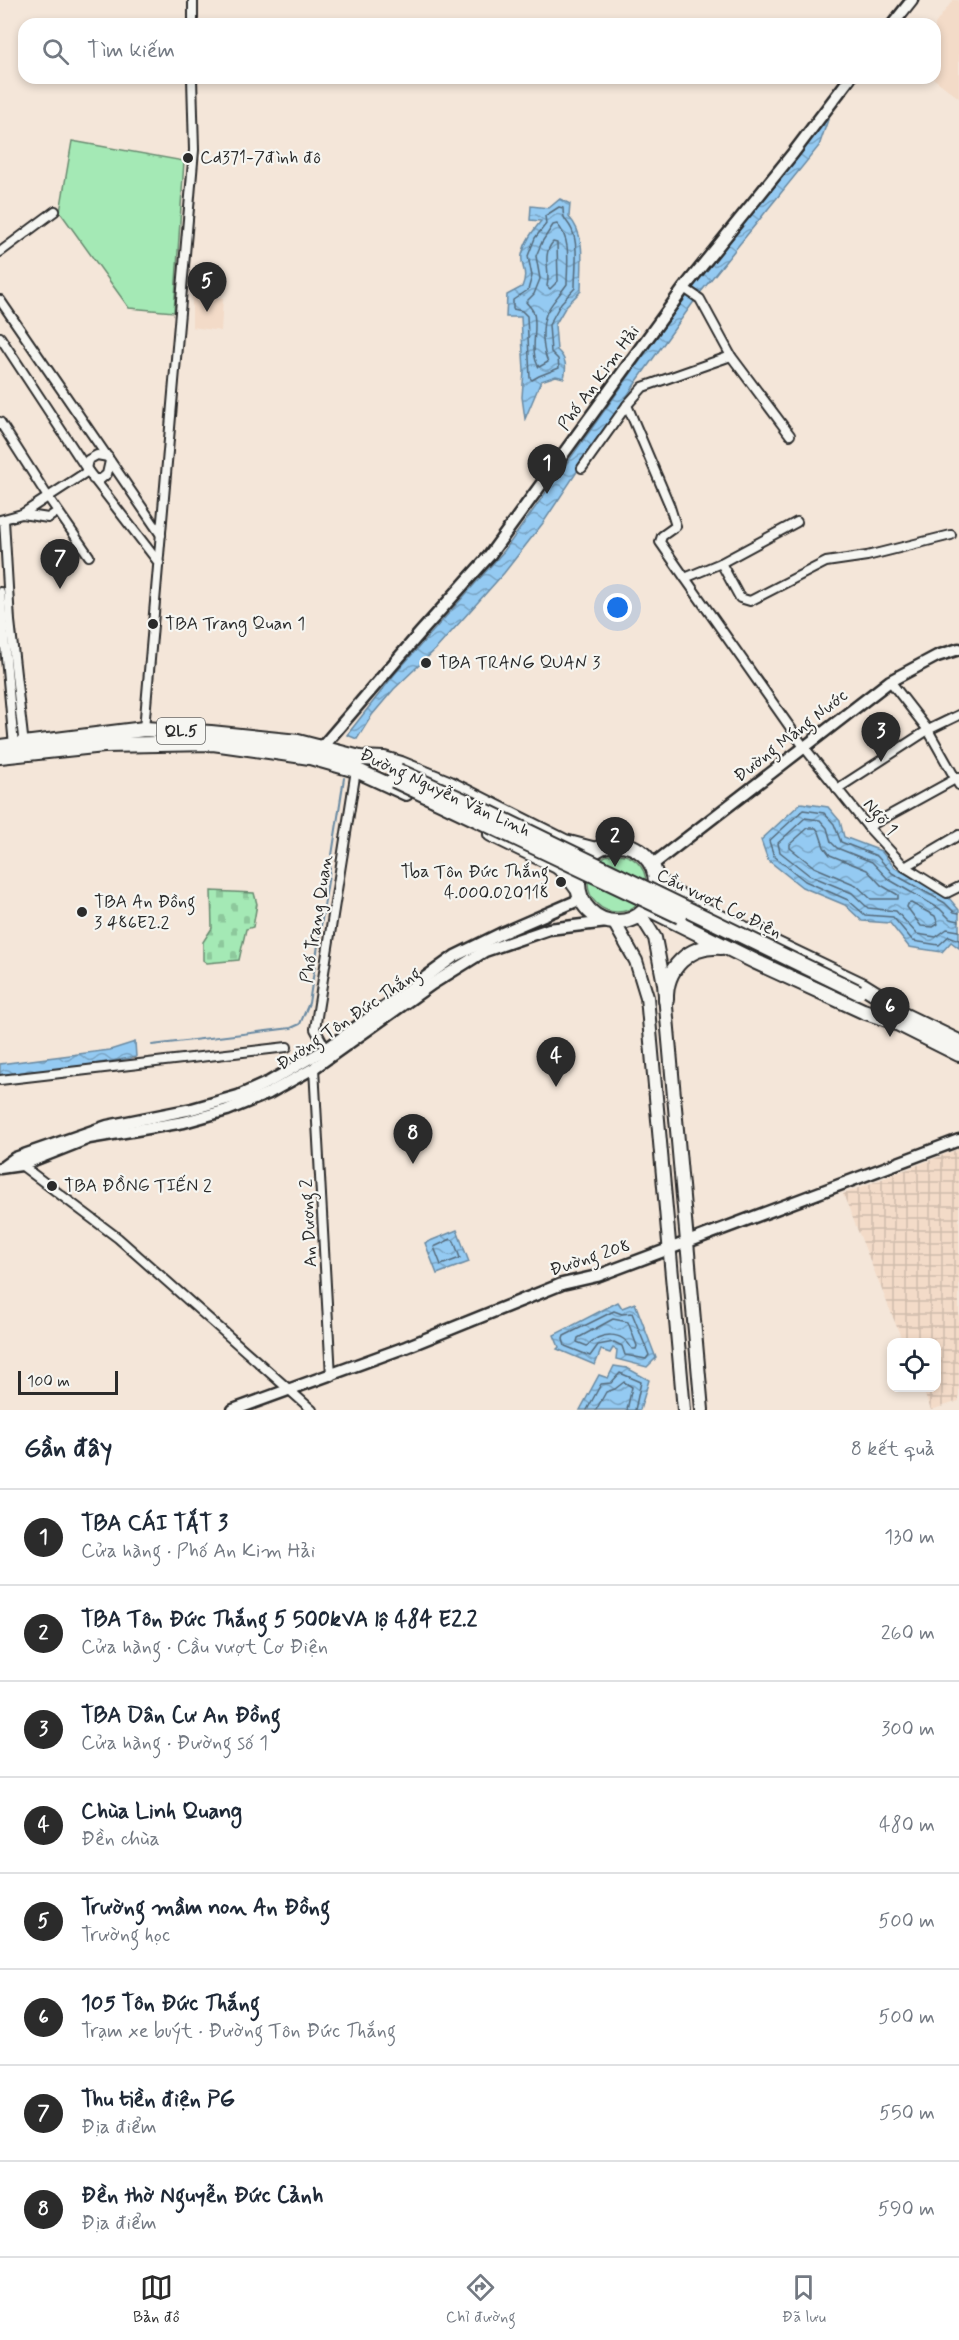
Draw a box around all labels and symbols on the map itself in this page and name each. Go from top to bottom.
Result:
place label: Cd371-7đình đô [200,146,321,170]
marker: Cd371-7đình đô [181,151,195,165]
pin: 5 [188,262,226,312]
street label: Phố An Kim Hải [553,320,645,436]
pin: 1 [528,444,566,494]
pin: 7 [40,540,80,589]
your location [603,593,632,622]
place label: TBA Trang Quan 1 [165,612,305,637]
marker: TBA Trang Quan 1 [146,617,160,631]
place label: TBA TRANG QUAN 3 [438,651,600,675]
marker: TBA TRANG QUAN 3 [419,656,433,670]
street label: Đường Máng Nước [729,684,854,790]
pin: 3 [862,712,900,762]
road number: QL.5 [157,718,205,744]
street label: Đường Nguyễn Văn Linh [355,743,534,845]
street label: Ngõ 1 [856,793,903,842]
pin: 2 [596,818,634,867]
street label: Phố Trang Quan [295,853,339,985]
place label: Tba Tôn Đức Thắng 4.000.020118 [401,860,549,905]
street label: Cầu vượt Cơ Điện [652,863,786,945]
marker: Tba Tôn Đức Thắng 4.000.020118 [554,875,568,889]
place label: TBA An Đồng 3 486E2.2 [94,890,196,935]
marker: TBA An Đồng 3 486E2.2 [75,905,89,919]
street label: Đường Tôn Đức Thắng [272,962,427,1078]
pin: 6 [870,988,910,1037]
pin: 4 [536,1038,576,1087]
pin: 8 [394,1114,432,1164]
place label: TBA ĐỒNG TIẾN 2 [64,1174,212,1198]
street label: An Dương 2 [295,1178,325,1268]
marker: TBA ĐỒNG TIẾN 2 [45,1179,59,1193]
street label: Đường 208 [547,1234,634,1284]
scale bar [18,1368,118,1396]

